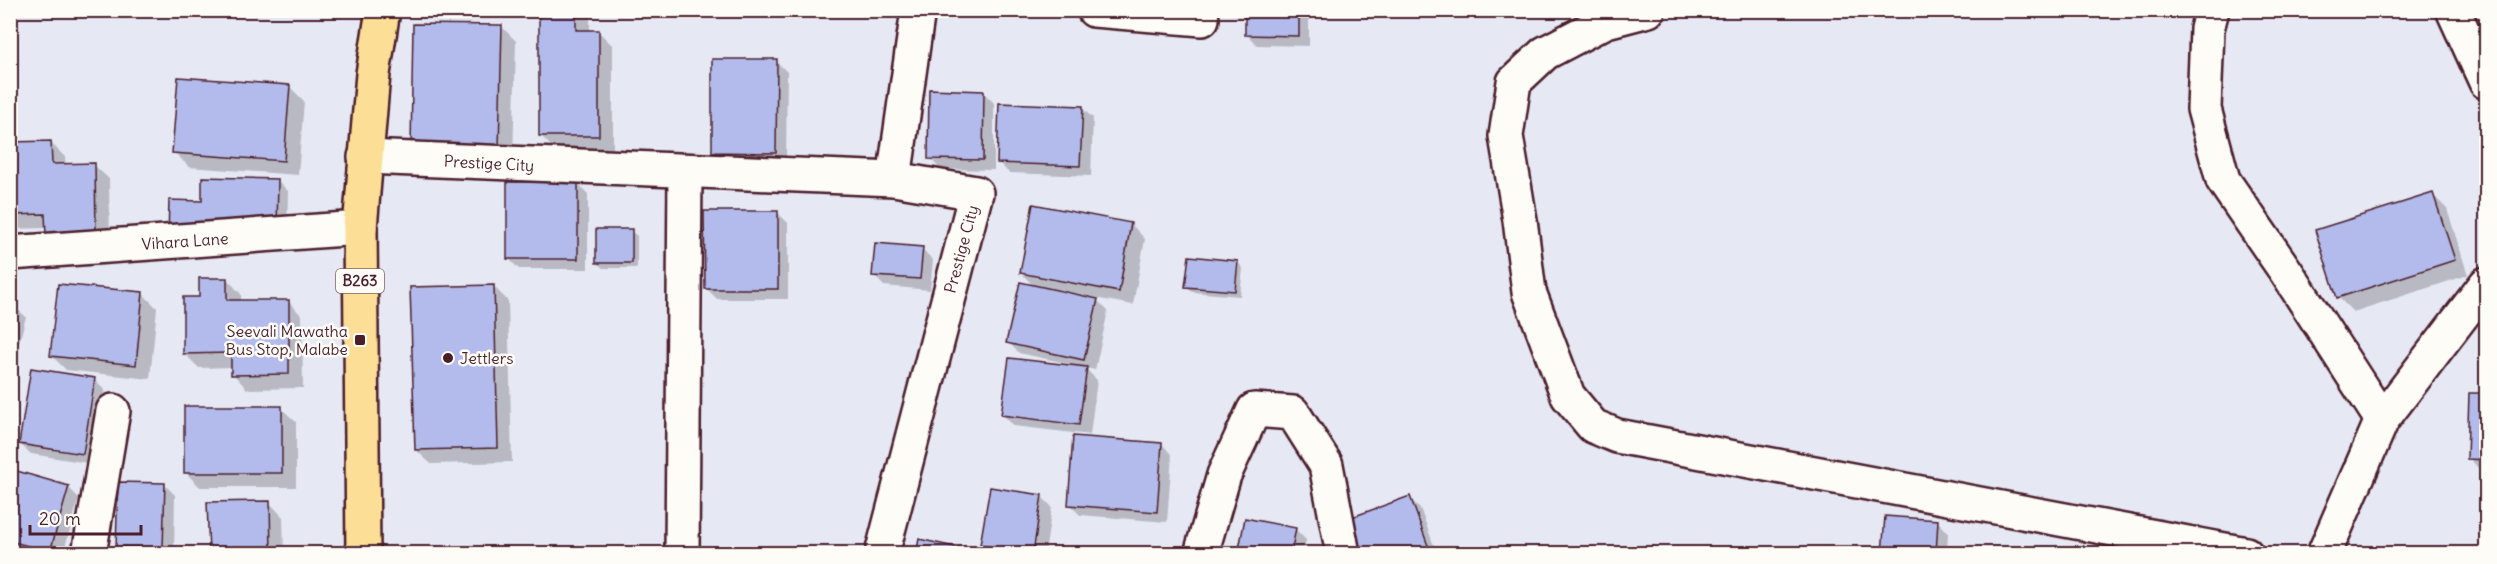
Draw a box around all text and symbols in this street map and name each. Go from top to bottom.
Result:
street label: Prestige City [443,151,535,175]
street label: Prestige City [940,203,982,295]
street label: Vihara Lane [141,228,229,254]
road number: B263 [336,269,384,293]
place label: Seevali Mawatha Bus Stop, Malabe [226,321,348,359]
marker: Seevali Mawatha Bus Stop, Malabe [353,333,367,347]
place label: Jettlers [460,348,514,368]
marker: Jettlers [441,351,455,365]
scale bar [30,498,141,536]
text: 20 m [39,507,81,530]

